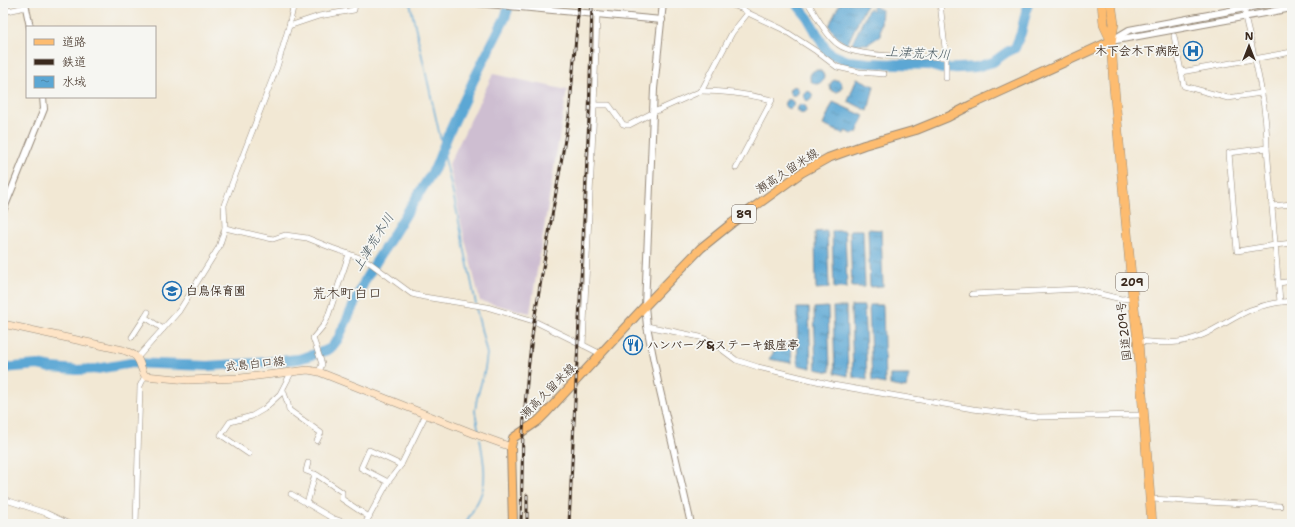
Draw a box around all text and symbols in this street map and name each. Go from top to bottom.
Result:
legend [26,26,156,98]
north arrow [1229,26,1269,66]
text: N [1245,29,1254,44]
text: 道路 [62,34,86,50]
hospital icon: 木下会木下病院 [1182,40,1204,62]
water label: 上津荒木川 [885,43,951,63]
place label: 木下会木下病院 [1095,43,1179,59]
text: 鉄道 [62,54,86,70]
text: 水域 [62,74,86,90]
street label: 瀬高久留米線 [752,145,822,197]
road number: 89 [732,205,756,223]
water label: 上津荒木川 [349,210,397,274]
road number: 209 [1116,273,1148,291]
school or university icon: 白鳥保育園 [161,280,183,302]
place label: 白鳥保育園 [186,283,246,299]
district label: 荒木町白口 [312,284,382,302]
street label: 国道209号 [1113,300,1135,362]
restaurant icon: ハンバーグ&ステーキ銀座亭 [622,334,644,356]
place label: ハンバーグ&ステーキ銀座亭 [647,337,799,353]
street label: 武島白口線 [224,353,286,375]
street label: 瀬高久留米線 [517,360,579,422]

